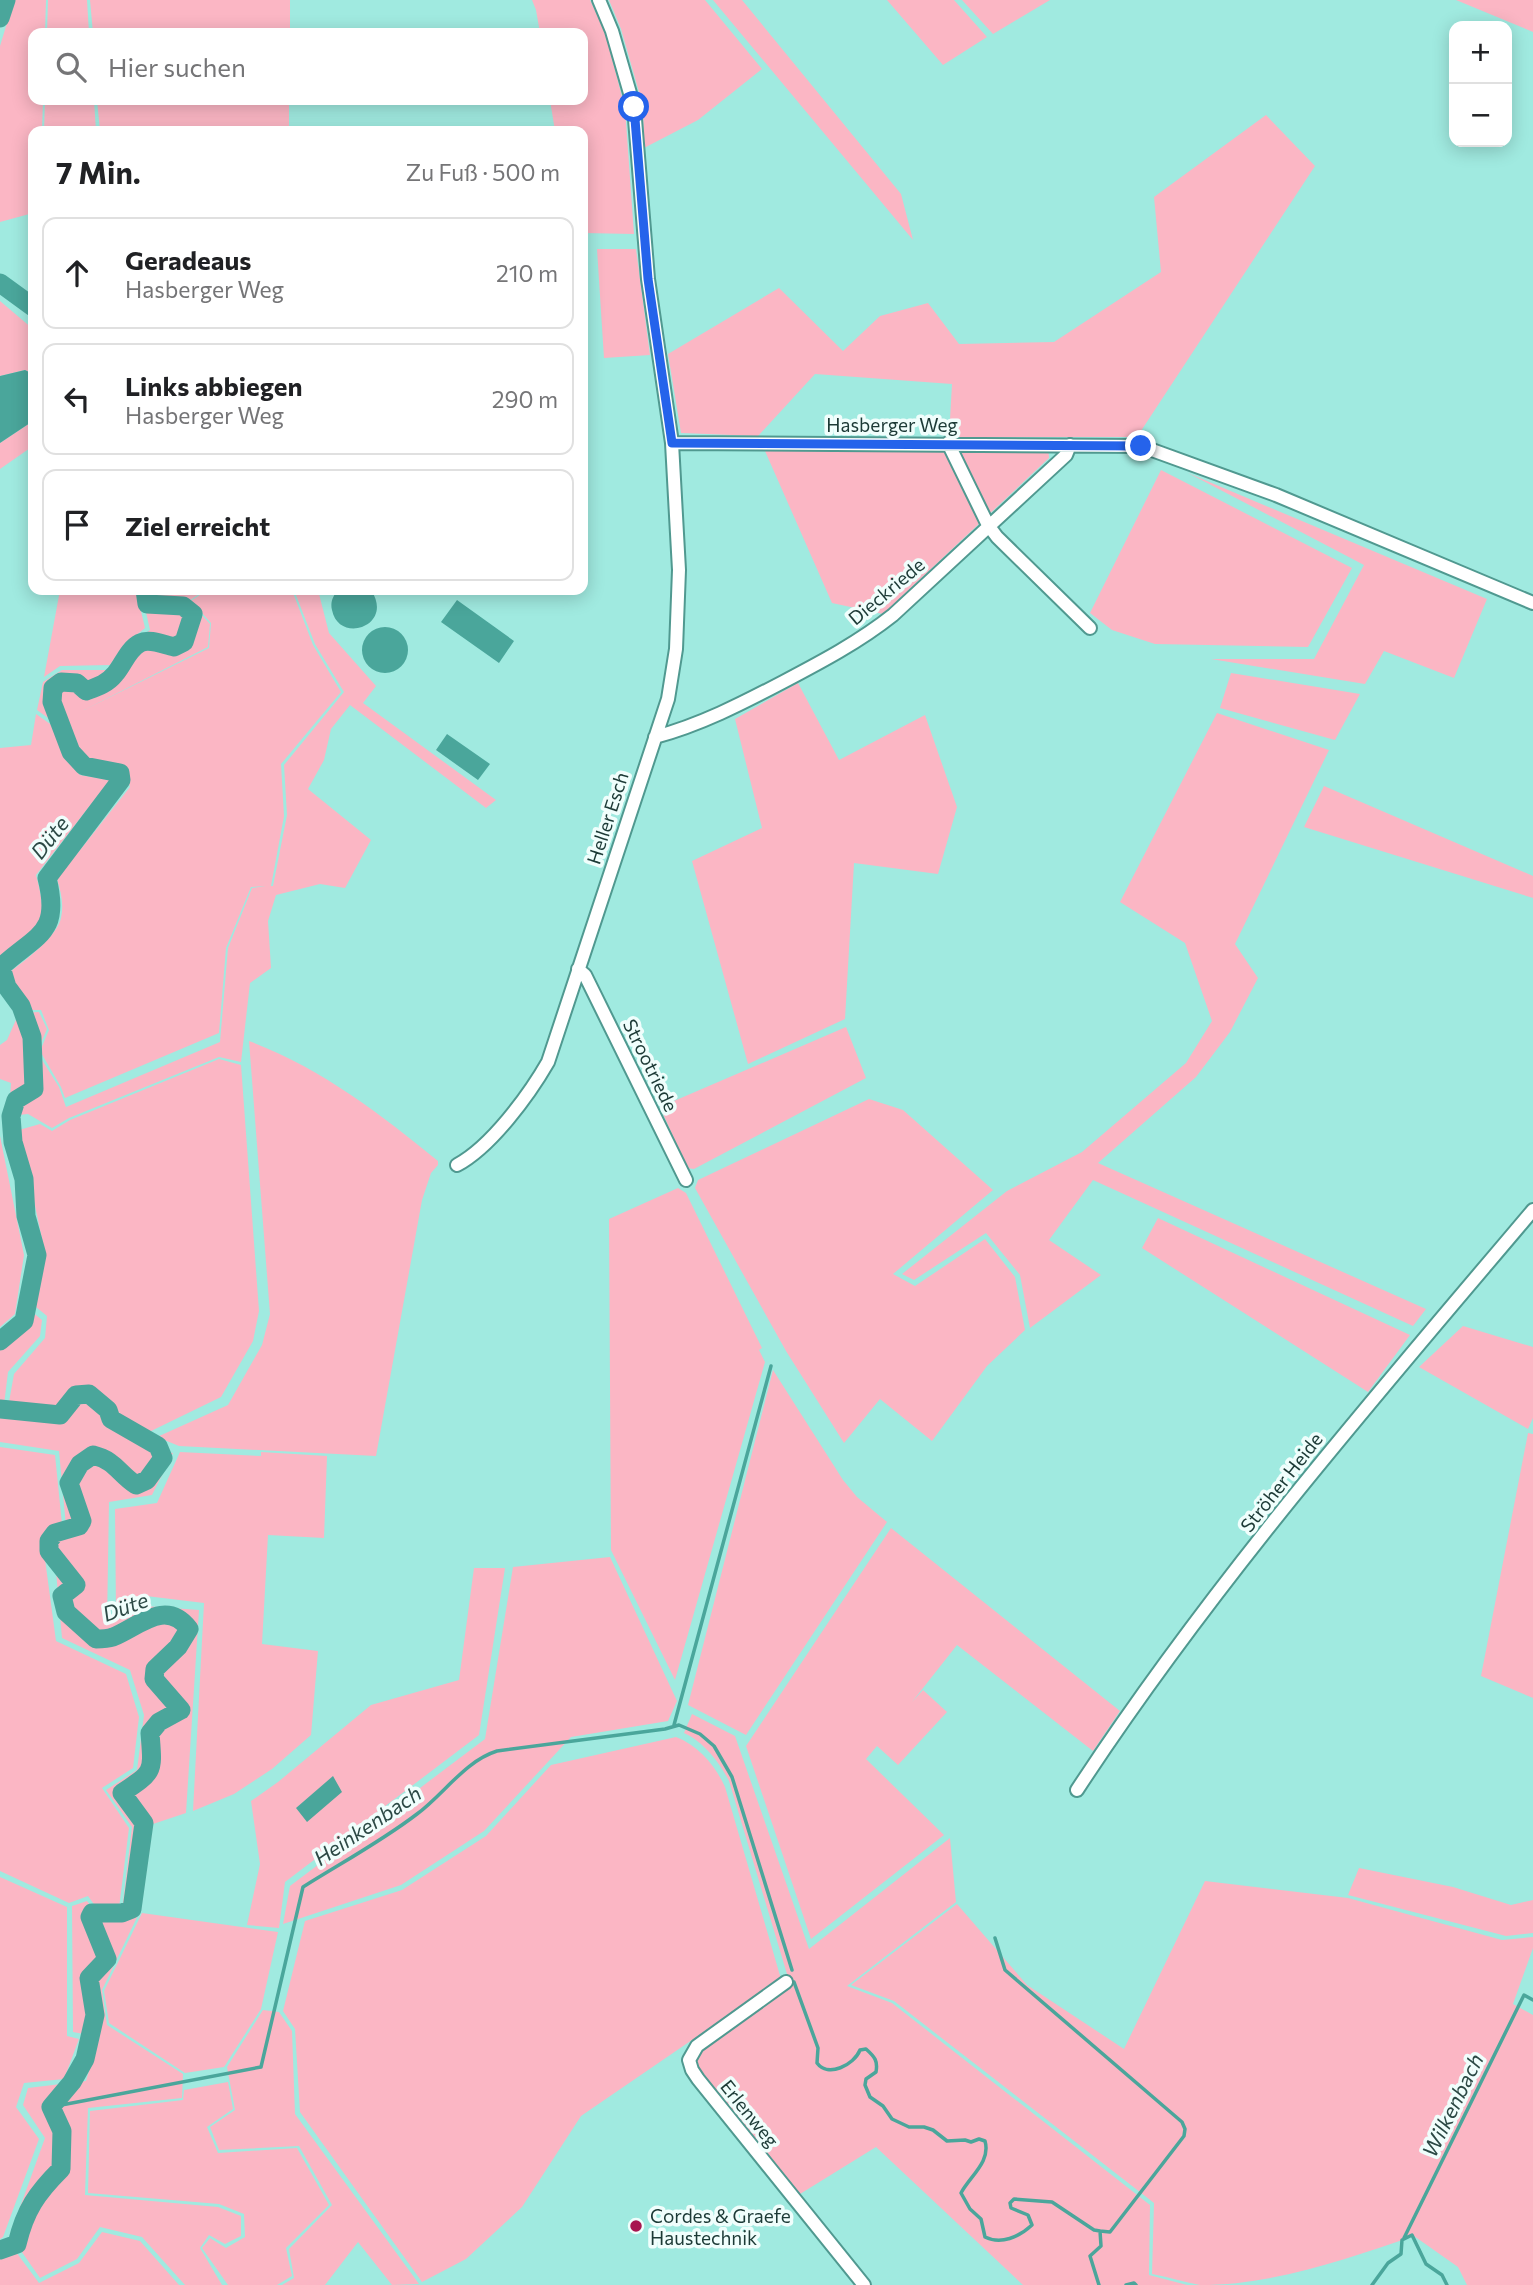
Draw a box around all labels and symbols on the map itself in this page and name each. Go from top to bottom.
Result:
route start [618,91,649,122]
street label: Hasberger Weg [826,413,958,436]
route end [1125,430,1156,461]
street label: Dieckriede [843,553,929,629]
street label: Heller Esch [581,769,633,867]
water label: Düte [25,811,73,863]
street label: Strootriede [619,1015,683,1115]
street label: Ströher Heide [1235,1428,1327,1536]
water label: Düte [99,1586,151,1626]
water label: Heinkenbach [309,1780,425,1870]
water label: Wilkenbach [1416,2049,1488,2161]
street label: Erlenweg [716,2075,784,2151]
place label: Cordes & Graefe Haustechnik [650,2204,791,2249]
marker: Cordes & Graefe Haustechnik [628,2218,644,2234]

